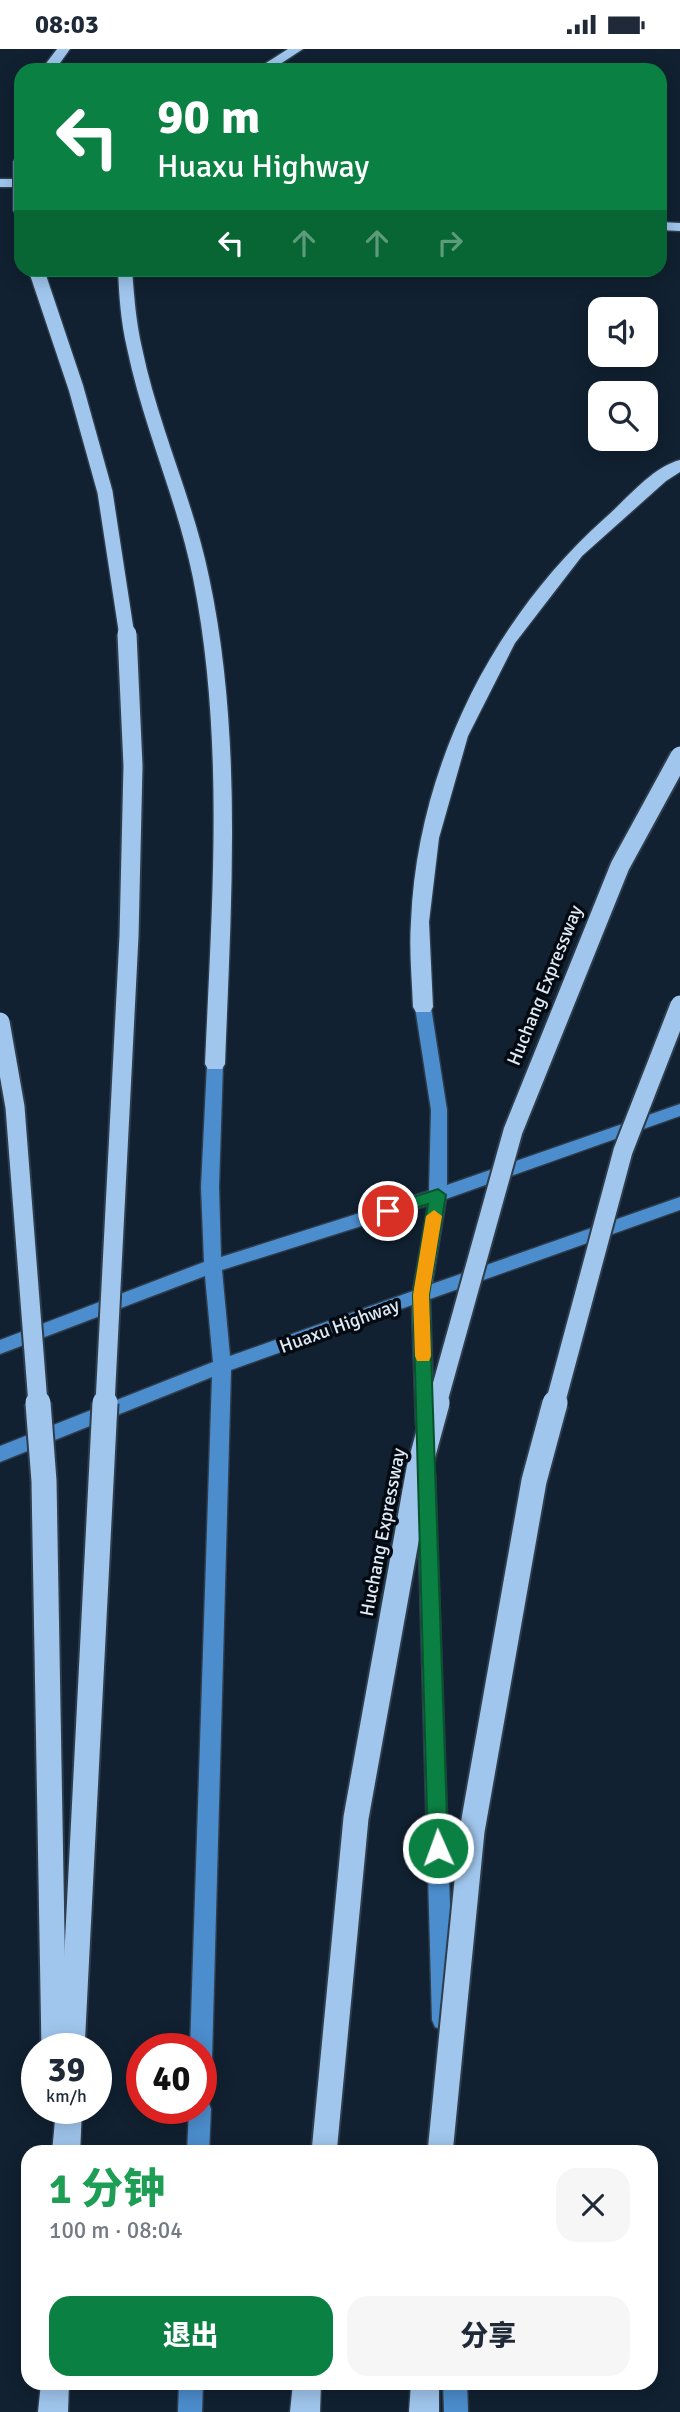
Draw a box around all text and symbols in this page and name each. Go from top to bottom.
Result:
text: 08:03 [35,9,99,41]
text: 90 m [157,87,260,147]
icon: left [42,91,133,182]
text: Huaxu Highway [157,147,369,186]
icon: left [212,224,250,262]
icon: ahead [285,224,323,262]
icon: ahead [358,224,396,262]
icon: right [431,224,469,262]
map controls [588,297,658,451]
button: sound [588,297,658,367]
button: search [588,381,658,451]
street label: Huchang Expressway [502,902,588,1069]
pin [358,1181,418,1241]
icon: arrive [369,1192,407,1230]
street label: Huaxu Highway [276,1293,403,1359]
street label: Huchang Expressway [355,1446,411,1618]
position arrow [401,1811,475,1885]
speed limit sign: 40 [126,2033,217,2124]
text: 39 [48,2048,85,2091]
text: km/h [46,2085,87,2107]
text: 1 分钟 [49,2164,165,2215]
button: close [556,2168,630,2242]
text: 100 m · 08:04 [49,2216,183,2245]
button: 退出 [49,2296,333,2376]
button: 分享 [347,2296,630,2376]

